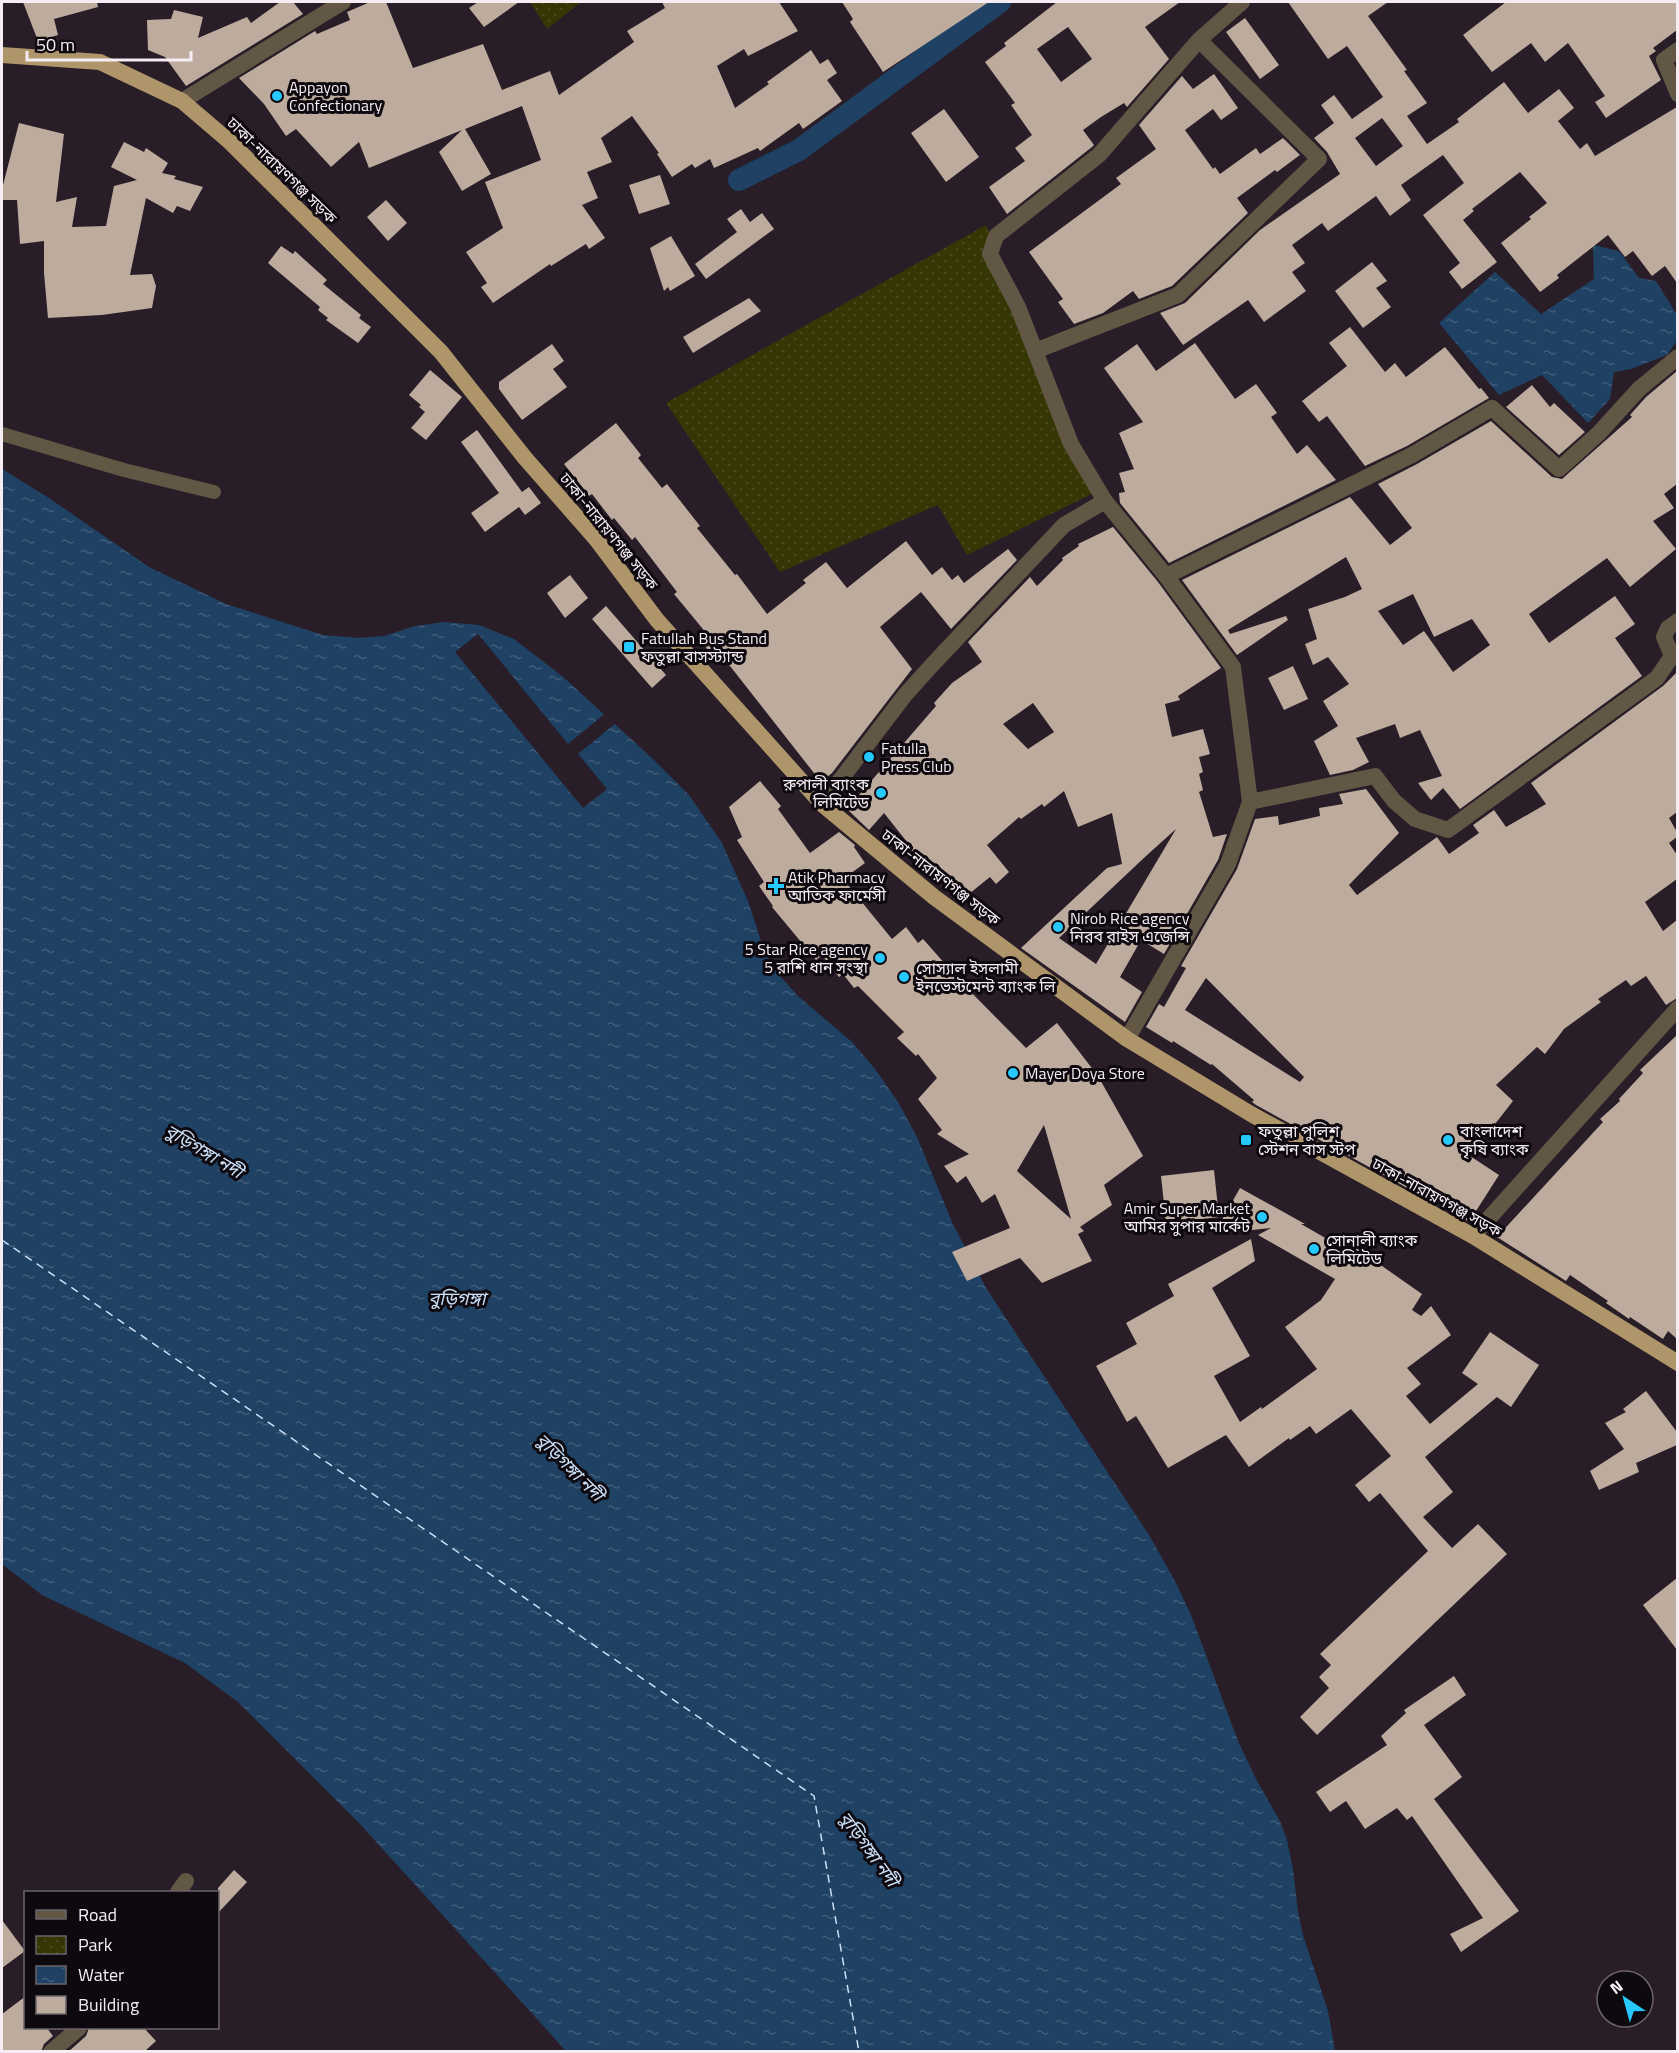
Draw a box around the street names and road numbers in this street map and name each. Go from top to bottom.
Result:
street label: ঢাকা-নারায়ণগঞ্জ সড়ক [221,110,343,230]
street label: ঢাকা-নারায়ণগঞ্জ সড়ক [553,466,665,596]
street label: ঢাকা-নারায়ণগঞ্জ সড়ক [876,822,1006,932]
street label: ঢাকা-নারায়ণগঞ্জ সড়ক [1367,1151,1507,1243]

